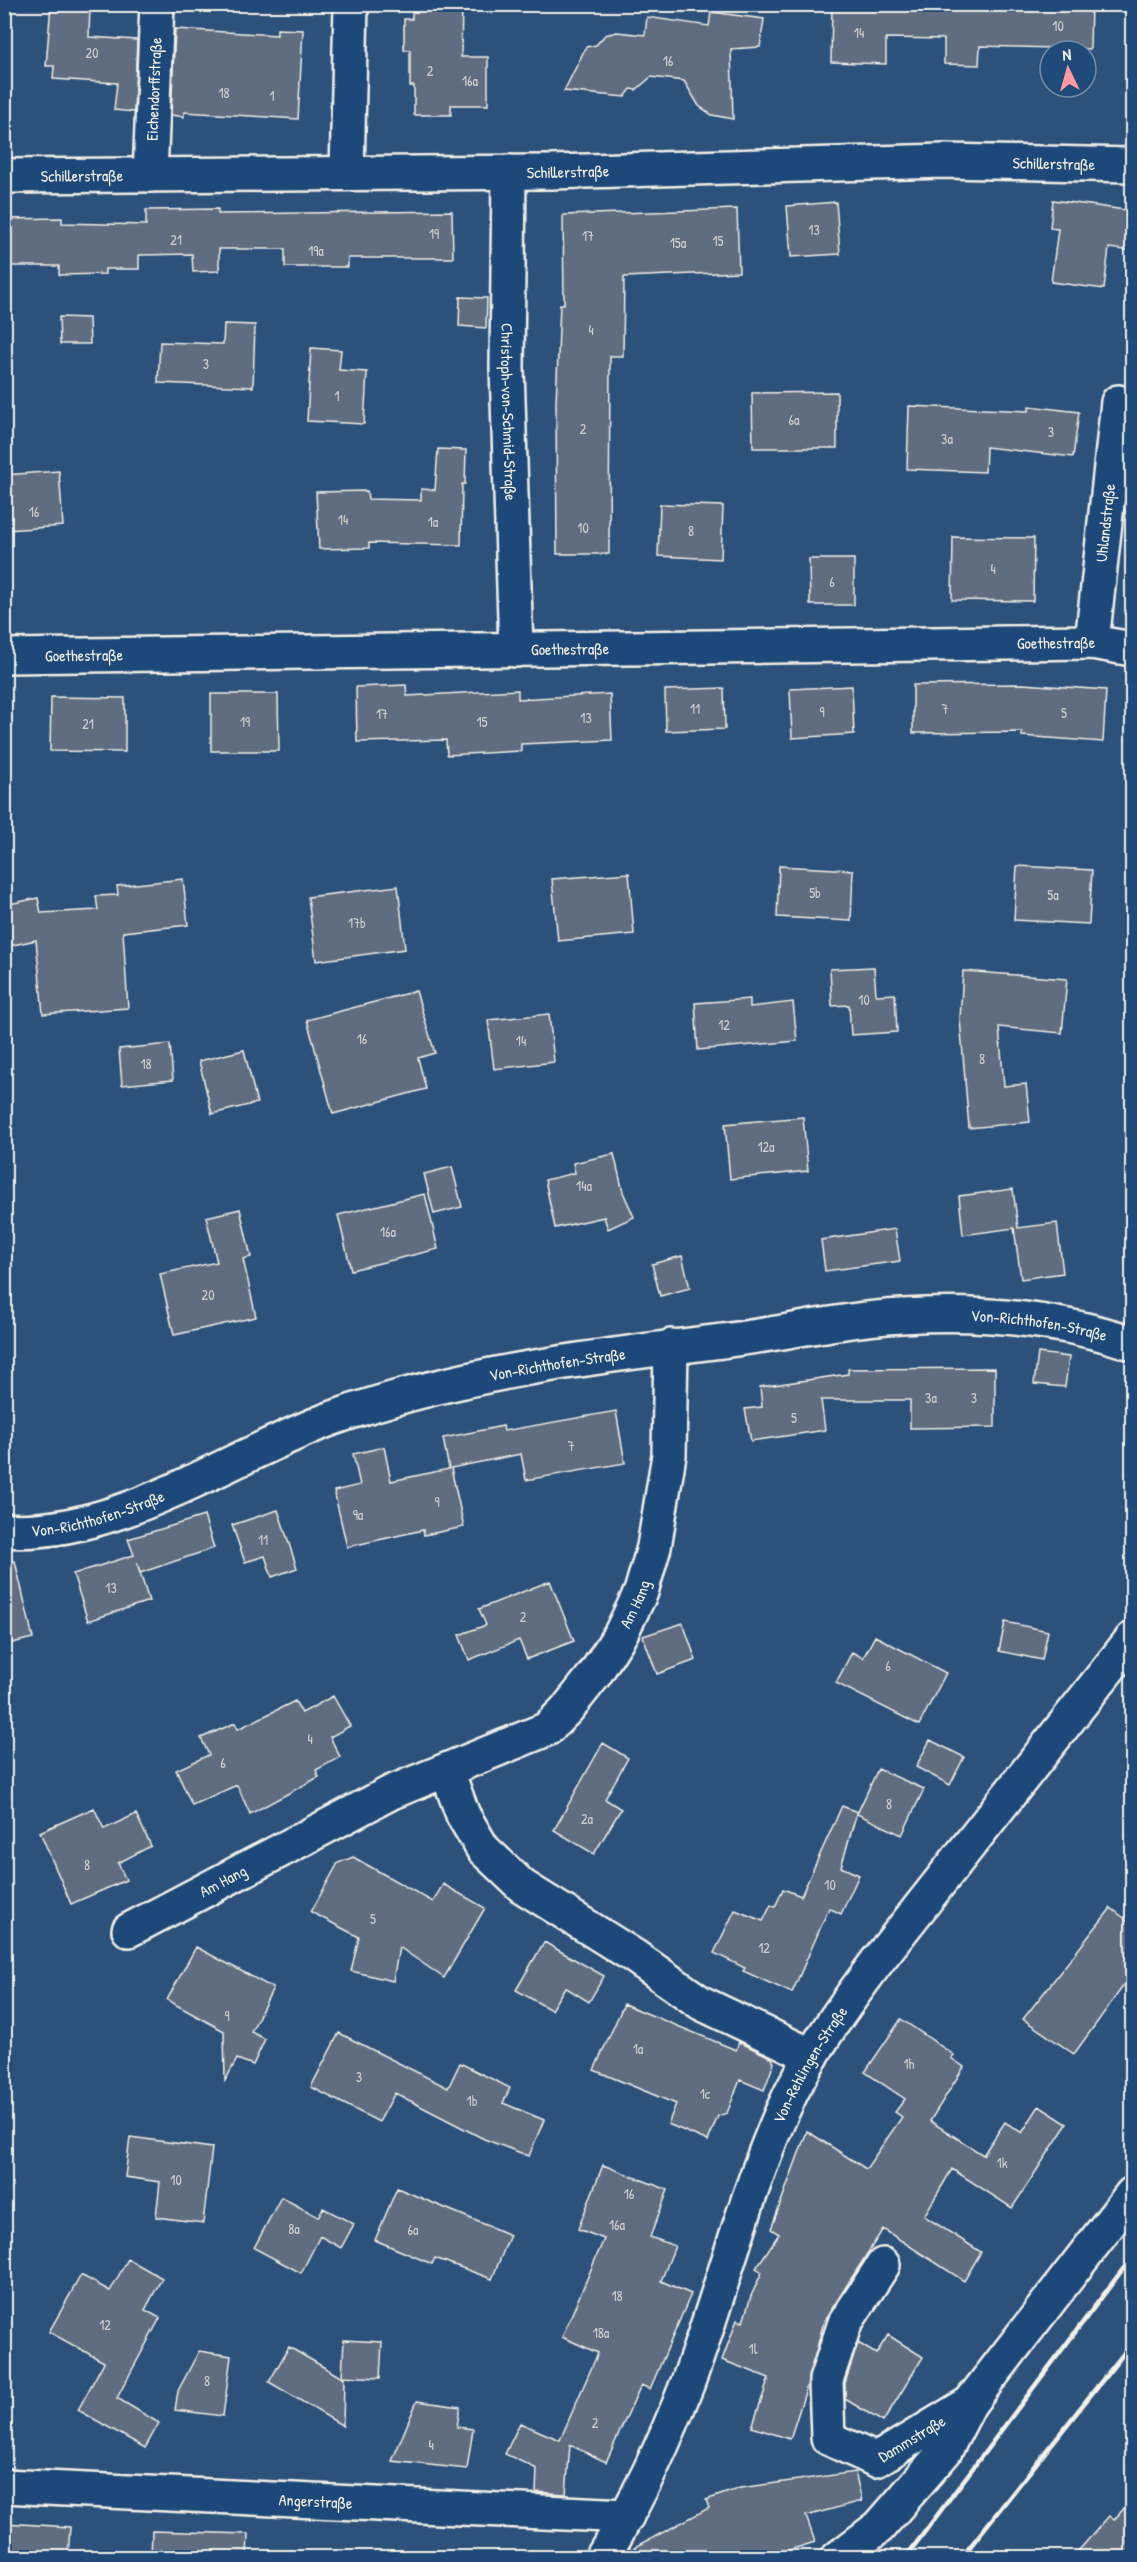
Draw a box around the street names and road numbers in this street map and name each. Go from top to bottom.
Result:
street label: Eichendorffstraße [140,36,167,141]
street label: Schillerstraße [1012,151,1096,175]
street label: Schillerstraße [527,159,610,183]
street label: Schillerstraße [41,164,124,187]
street label: Christoph-von-Schmid-Straße [496,323,522,502]
street label: Uhlandstraße [1090,482,1120,563]
street label: Goethestraße [1017,631,1096,654]
street label: Goethestraße [531,637,610,660]
street label: Goethestraße [45,643,124,666]
street label: Von-Richthofen-Straße [970,1304,1110,1346]
street label: Von-Richthofen-Straße [487,1342,627,1386]
street label: Von-Richthofen-Straße [30,1484,168,1541]
street label: Am Hang [614,1578,655,1632]
street label: Am Hang [195,1859,250,1902]
street label: Von-Rehlingen-Straße [767,2001,853,2127]
street label: Dammstraße [874,2409,950,2467]
street label: Angerstraße [278,2488,354,2514]

